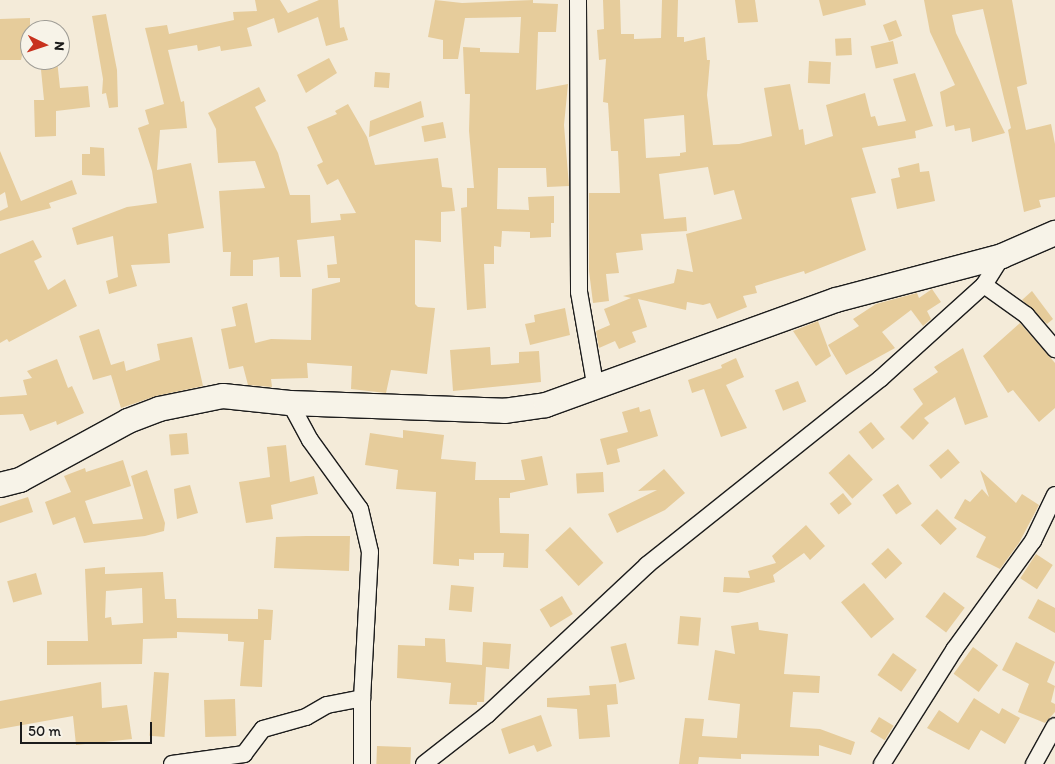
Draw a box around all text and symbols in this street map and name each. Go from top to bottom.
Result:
north arrow [20,20,70,70]
text: N [51,41,68,51]
scale bar [22,712,155,744]
text: 50 m [28,722,61,740]

